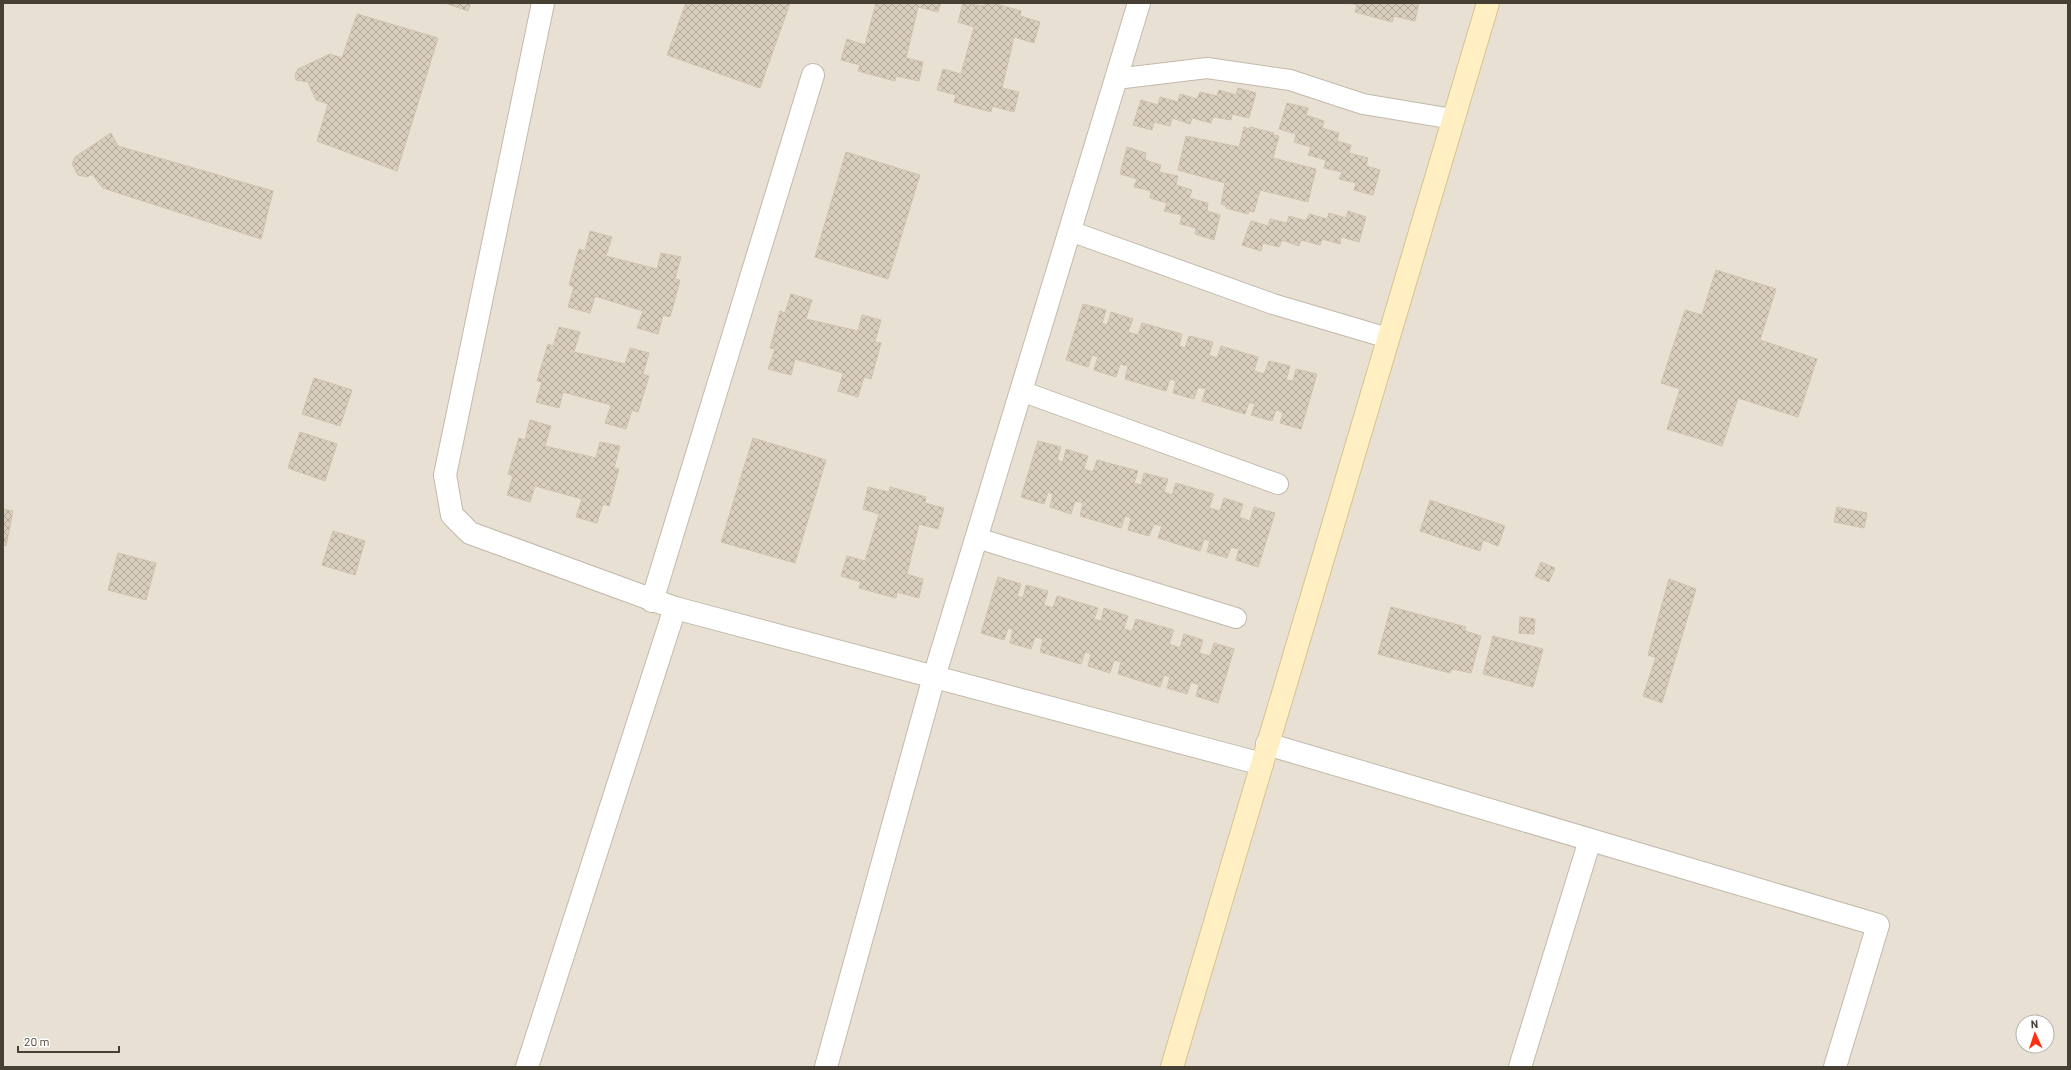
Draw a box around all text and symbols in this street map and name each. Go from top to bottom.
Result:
north arrow [2015,1014,2055,1054]
text: N [2030,1017,2038,1030]
scale bar [18,1028,119,1054]
text: 20 m [24,1034,50,1048]

